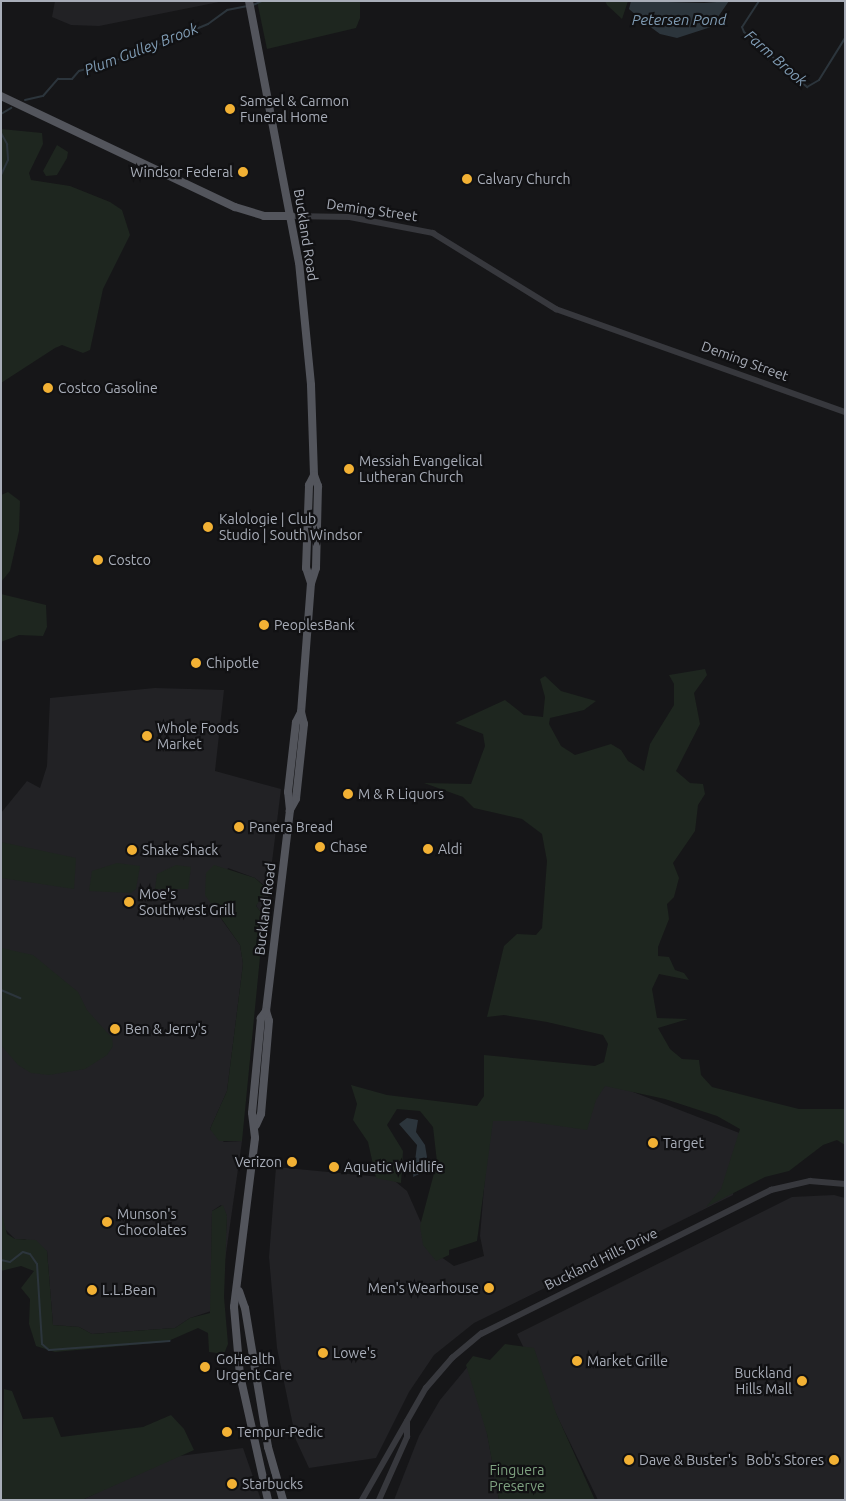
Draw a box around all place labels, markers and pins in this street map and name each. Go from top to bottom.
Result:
place label: Samsel & Carmon Funeral Home [240,93,349,125]
marker: Samsel & Carmon Funeral Home [224,103,236,115]
place label: Windsor Federal [130,164,233,180]
marker: Windsor Federal [237,166,249,178]
place label: Calvary Church [477,171,570,187]
marker: Calvary Church [461,173,473,185]
place label: Costco Gasoline [58,380,158,396]
marker: Costco Gasoline [42,382,54,394]
place label: Messiah Evangelical Lutheran Church [359,453,483,486]
marker: Messiah Evangelical Lutheran Church [343,463,355,475]
place label: Kalologie | Club Studio | South Windsor [219,511,362,544]
marker: Kalologie | Club Studio | South Windsor [201,520,215,534]
place label: Costco [108,552,151,568]
marker: Costco [92,554,104,566]
place label: PeoplesBank [274,617,355,633]
marker: PeoplesBank [258,619,270,631]
place label: Chipotle [206,655,259,671]
marker: Chipotle [190,657,202,669]
place label: Whole Foods Market [157,720,239,752]
marker: Whole Foods Market [141,730,153,742]
place label: M & R Liquors [358,786,444,802]
marker: M & R Liquors [342,788,354,800]
place label: Panera Bread [249,819,333,835]
marker: Panera Bread [233,821,245,833]
place label: Chase [330,839,368,855]
marker: Chase [314,841,326,853]
place label: Aldi [438,841,462,857]
place label: Shake Shack [142,842,218,858]
marker: Aldi [422,843,434,855]
marker: Shake Shack [126,844,138,856]
place label: Moe's Southwest Grill [139,886,235,919]
marker: Moe's Southwest Grill [123,896,135,908]
place label: Ben & Jerry's [125,1021,207,1037]
marker: Ben & Jerry's [109,1023,121,1035]
place label: Target [663,1135,704,1151]
marker: Target [647,1137,659,1149]
place label: Verizon [235,1154,282,1170]
marker: Verizon [286,1156,298,1168]
place label: Aquatic Wildlife [344,1159,444,1175]
marker: Aquatic Wildlife [328,1161,340,1173]
place label: Munson's Chocolates [117,1206,187,1238]
marker: Munson's Chocolates [101,1216,113,1228]
place label: Men's Wearhouse [368,1280,479,1296]
place label: L.L.Bean [102,1282,156,1298]
marker: Men's Wearhouse [483,1282,495,1294]
marker: L.L.Bean [86,1284,98,1296]
place label: Lowe's [333,1345,376,1361]
marker: Lowe's [317,1347,329,1359]
place label: GoHealth Urgent Care [216,1351,292,1384]
place label: Market Grille [587,1353,668,1369]
marker: Market Grille [571,1355,583,1367]
marker: GoHealth Urgent Care [198,1360,212,1374]
place label: Buckland Hills Mall [734,1365,792,1398]
marker: Buckland Hills Mall [796,1375,808,1387]
place label: Tempur-Pedic [237,1424,323,1440]
marker: Tempur-Pedic [221,1426,233,1438]
place label: Dave & Buster's [639,1452,737,1468]
place label: Bob's Stores [746,1452,824,1468]
marker: Dave & Buster's [623,1454,635,1466]
marker: Bob's Stores [828,1454,840,1466]
place label: Starbucks [242,1476,303,1492]
marker: Starbucks [226,1478,238,1490]

